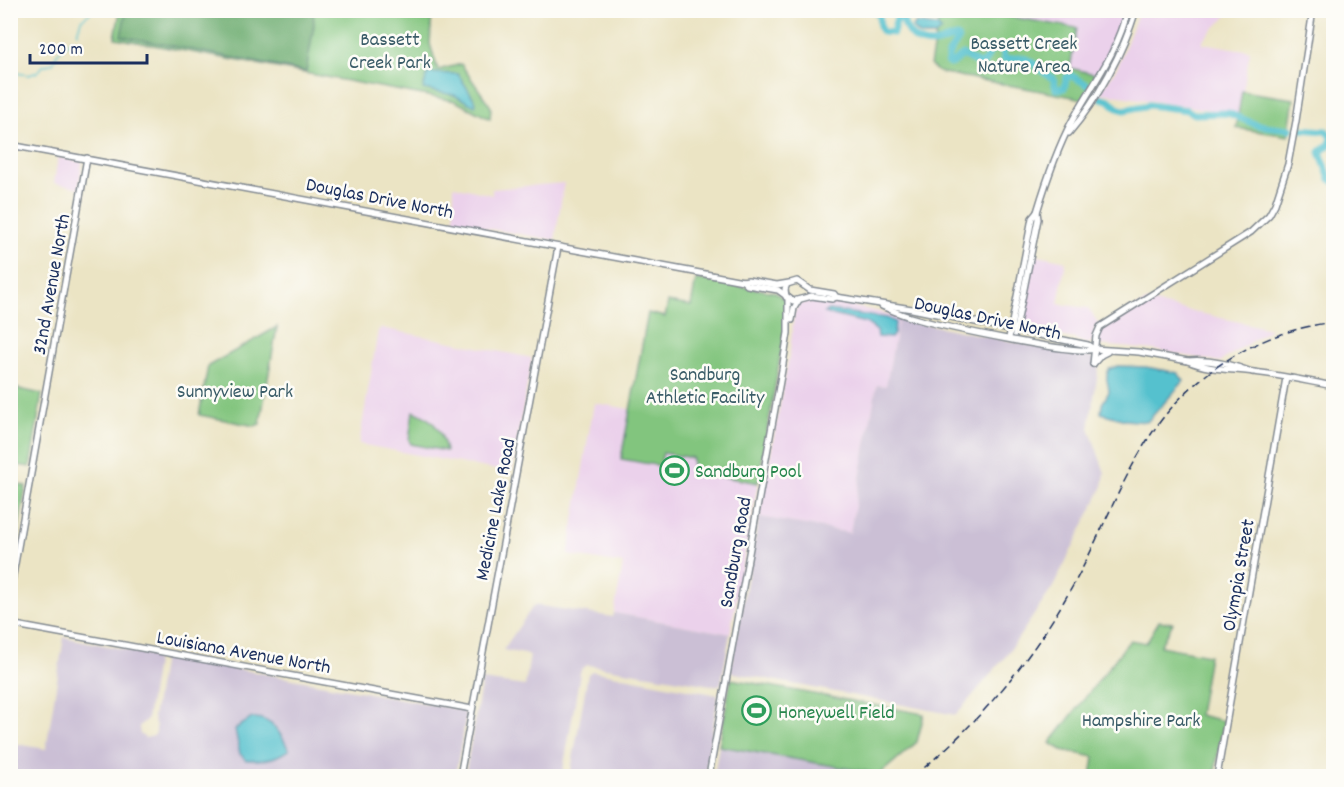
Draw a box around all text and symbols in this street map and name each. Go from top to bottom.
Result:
scale bar [30,27,147,65]
park label: Bassett Creek Park [349,27,431,78]
park label: Bassett Creek Nature Area [971,31,1077,82]
text: 200 m [39,38,83,63]
street label: Douglas Drive North [303,172,456,228]
street label: 32nd Avenue North [27,212,79,357]
street label: Douglas Drive North [911,291,1063,349]
park label: Sandburg Athletic Facility [646,362,765,413]
park label: Sunnyview Park [177,379,293,407]
street label: Medicine Lake Road [469,436,524,583]
sports icon: Sandburg Pool [658,454,690,486]
place label: Sandburg Pool [695,459,802,487]
street label: Sandburg Road [713,495,760,610]
street label: Olympia Street [1216,517,1264,634]
street label: Louisiana Avenue North [154,625,333,683]
sports icon: Honeywell Field [741,695,773,727]
place label: Honeywell Field [778,700,895,728]
park label: Hampshire Park [1082,708,1200,736]

